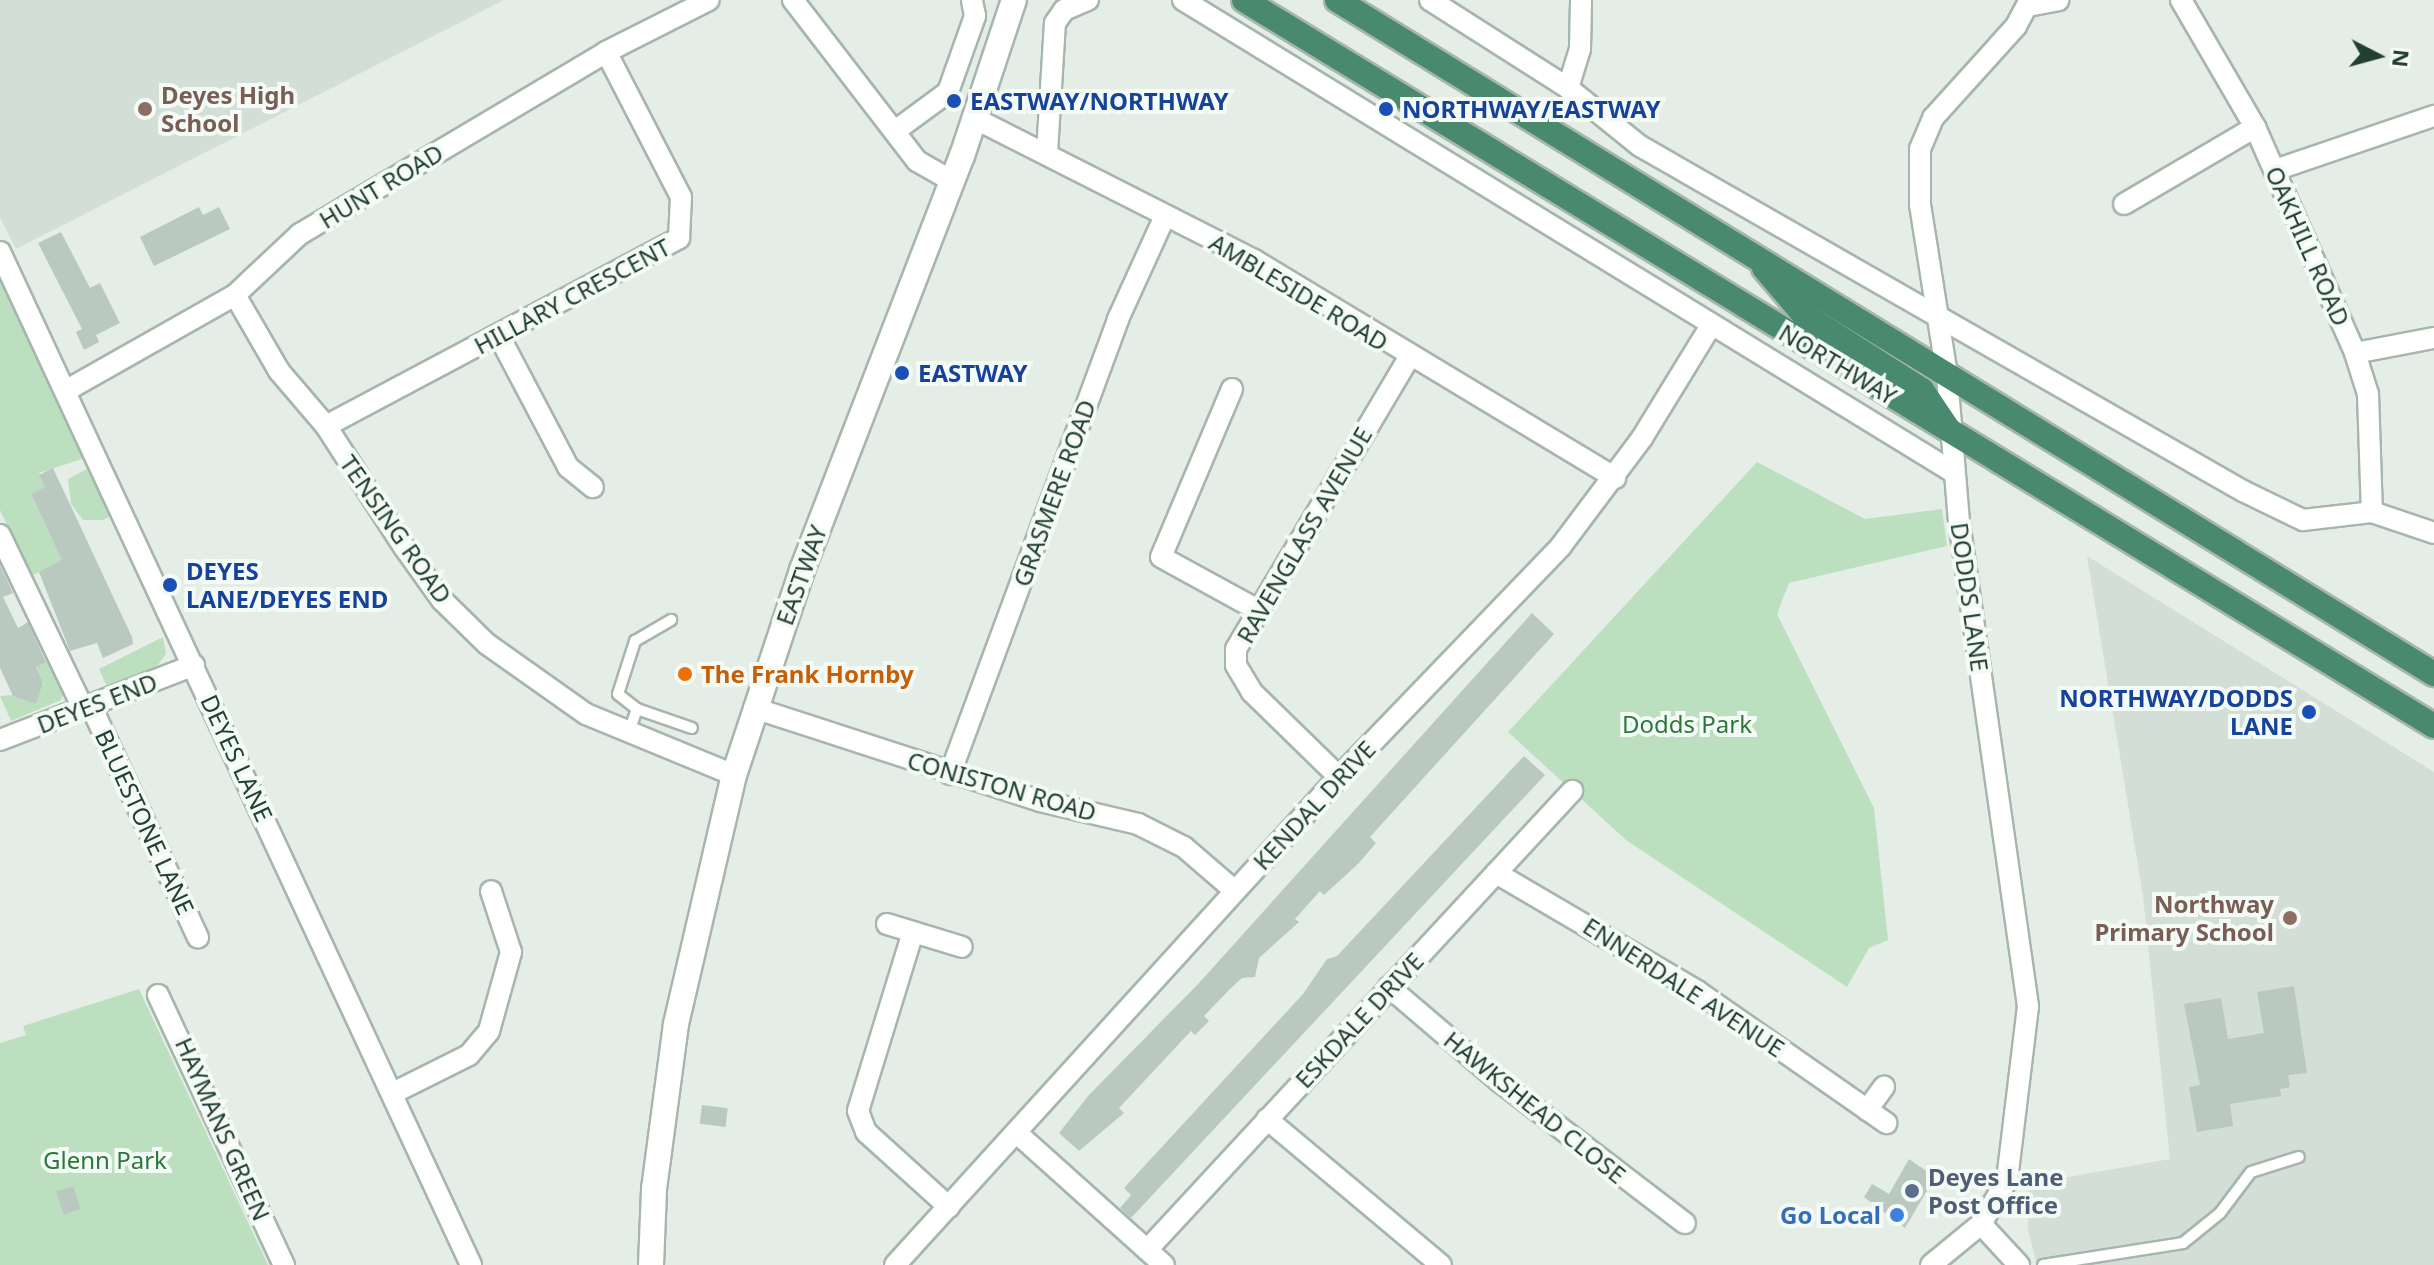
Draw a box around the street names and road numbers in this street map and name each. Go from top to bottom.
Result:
street label: HUNT ROAD [314,138,448,234]
street label: OAKHILL ROAD [2260,162,2356,330]
street label: AMBLESIDE ROAD [1205,227,1393,357]
street label: HILLARY CRESCENT [469,232,675,360]
street label: NORTHWAY [1774,318,1902,410]
street label: GRASMERE ROAD [1007,396,1101,590]
street label: RAVENGLASS AVENUE [1230,422,1378,648]
street label: TENSING ROAD [334,449,458,609]
street label: EASTWAY [770,521,832,629]
street label: DODDS LANE [1945,521,1995,673]
street label: DEYES END [33,667,161,739]
street label: DEYES LANE [195,690,279,826]
street label: BLUESTONE LANE [89,725,201,919]
street label: KENDAL DRIVE [1247,734,1381,876]
street label: CONISTON ROAD [904,745,1100,827]
street label: ENNERDALE AVENUE [1578,911,1790,1063]
street label: ESKDALE DRIVE [1289,946,1429,1094]
street label: HAWKSHEAD CLOSE [1438,1025,1632,1189]
street label: HAYMANS GREEN [170,1033,276,1225]

